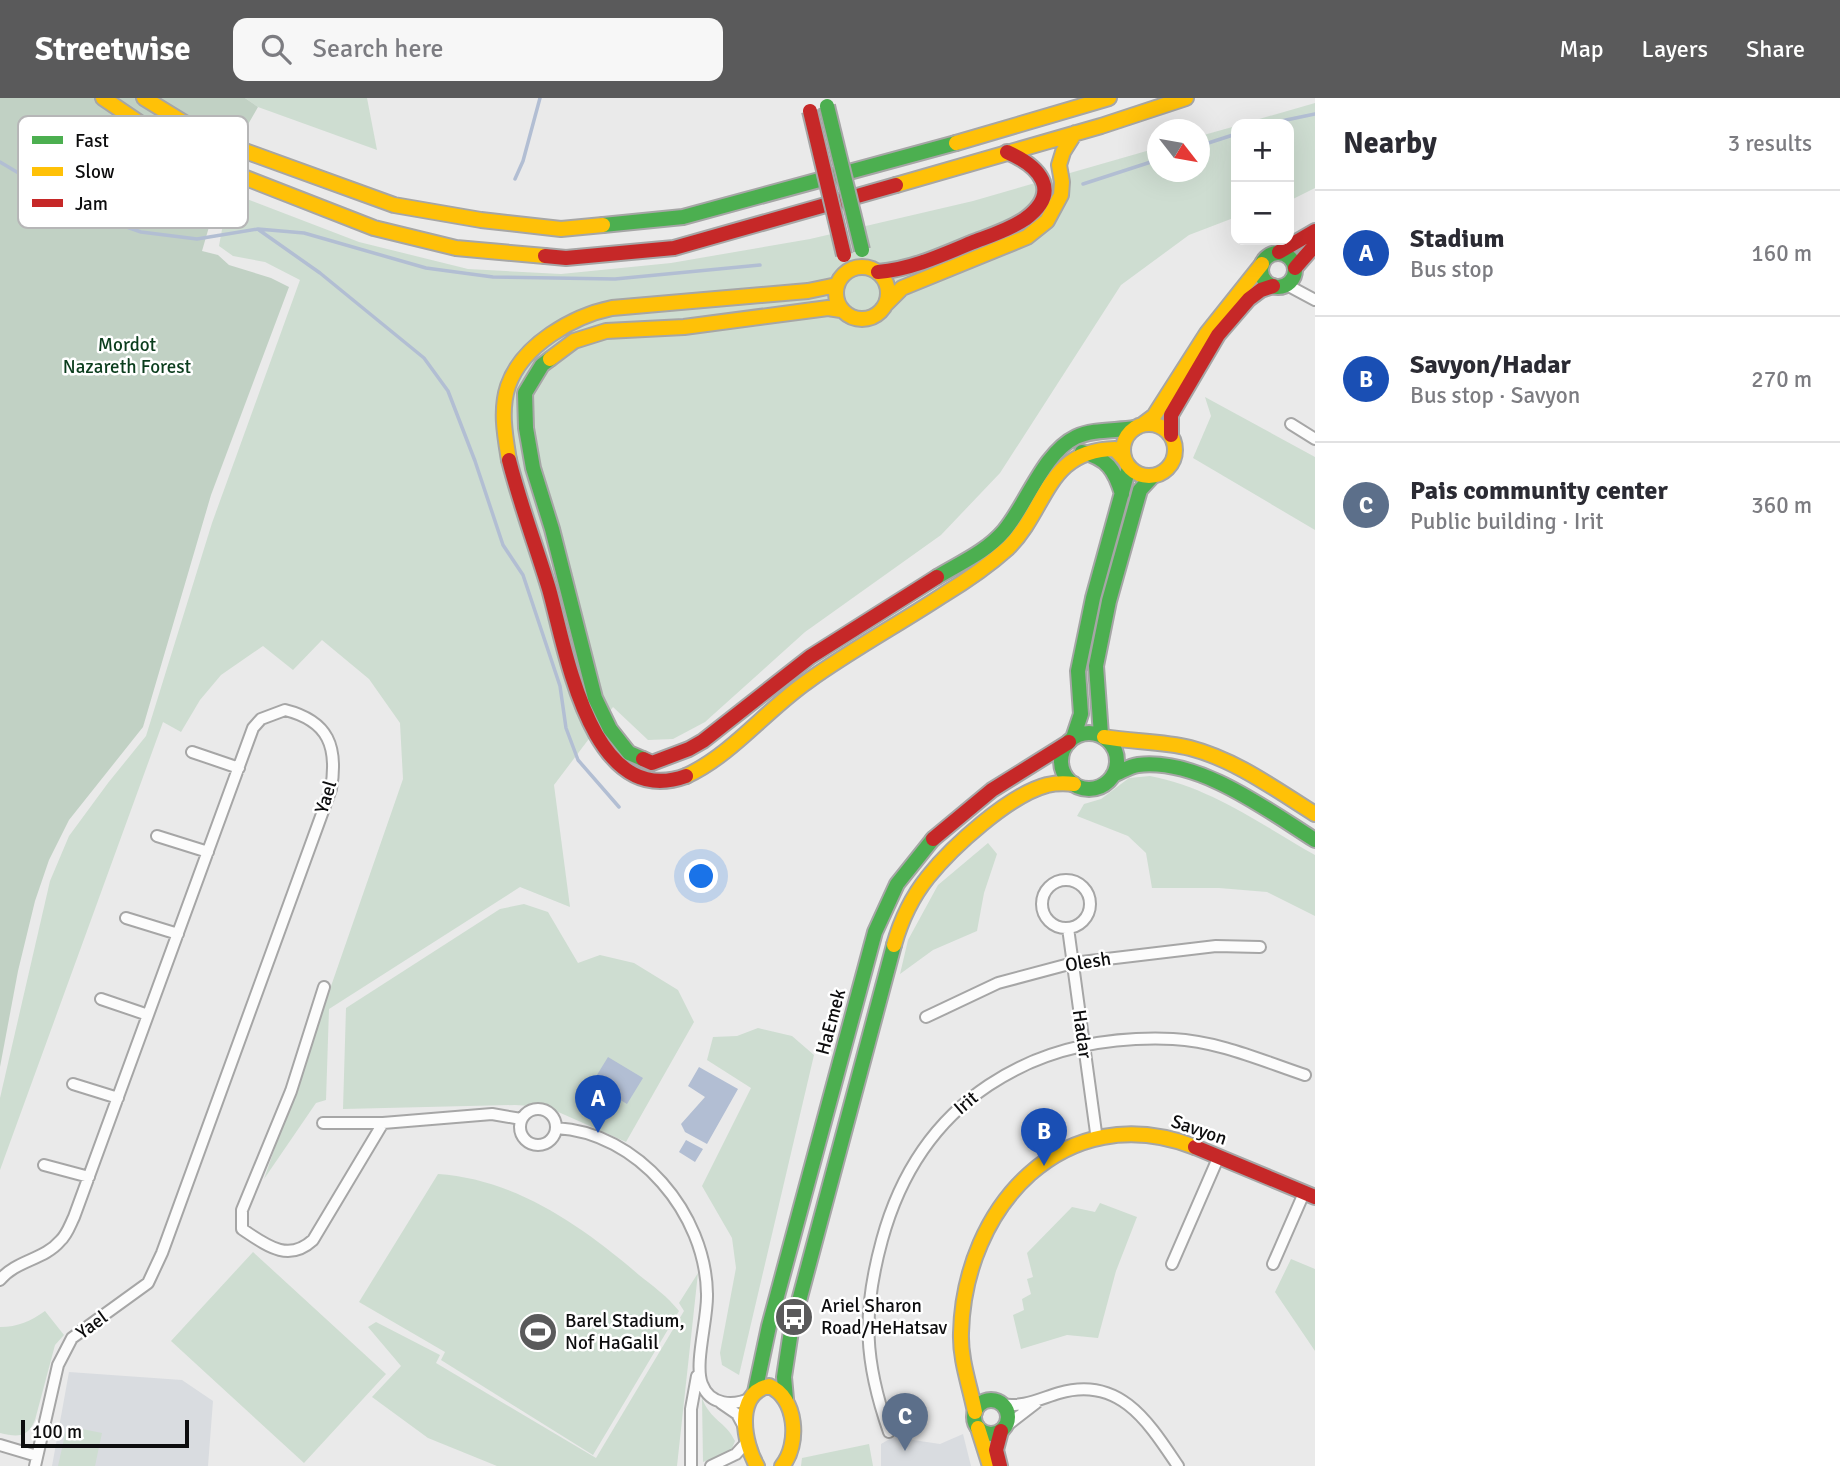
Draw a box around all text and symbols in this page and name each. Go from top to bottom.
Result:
search box [233,18,723,81]
text: Streetwise [35,29,191,70]
icon: search [257,30,295,68]
text: Search here [313,33,444,65]
text: Map [1559,34,1604,64]
text: Layers [1642,34,1708,64]
text: Share [1746,34,1805,64]
legend [18,116,248,228]
north arrow [1147,119,1210,182]
map controls [1231,119,1294,245]
button: + [1231,119,1294,182]
text: Nearby [1343,125,1437,162]
text: Fast [75,129,109,153]
text: 3 results [1728,129,1812,158]
text: Slow [75,160,115,184]
button: − [1231,182,1294,245]
text: Jam [75,192,108,216]
text: Stadium [1410,223,1504,255]
text: A [1359,239,1373,268]
text: 160 m [1751,239,1812,268]
text: Bus stop [1410,255,1494,284]
park label: Mordot Nazareth Forest [63,333,192,379]
text: Savyon/Hadar [1410,349,1571,381]
text: B [1359,365,1373,394]
text: 270 m [1751,365,1812,394]
text: Bus stop · Savyon [1410,381,1580,410]
text: Pais community center [1410,475,1668,507]
text: C [1359,491,1373,520]
text: 360 m [1751,491,1812,520]
text: Public building · Irit [1410,507,1604,536]
street label: Yael [310,778,342,816]
your location [684,859,718,893]
street label: Olesh [1063,947,1113,977]
street label: HaEmek [811,986,851,1058]
street label: Hadar [1067,1008,1097,1060]
pin: A [575,1075,621,1133]
street label: Irit [949,1086,983,1120]
pin: B [1021,1108,1067,1166]
street label: Savyon [1168,1109,1230,1151]
place label: Ariel Sharon Road/HeHatsav [821,1294,948,1340]
bus stop icon: Ariel Sharon Road/HeHatsav [773,1296,815,1338]
street label: Yael [71,1305,113,1345]
place label: Barel Stadium, Nof HaGalil [565,1309,685,1355]
sports icon: Barel Stadium, Nof HaGalil [517,1311,559,1353]
pin: C [882,1393,928,1451]
scale bar [21,1417,189,1449]
text: 100 m [32,1420,82,1444]

